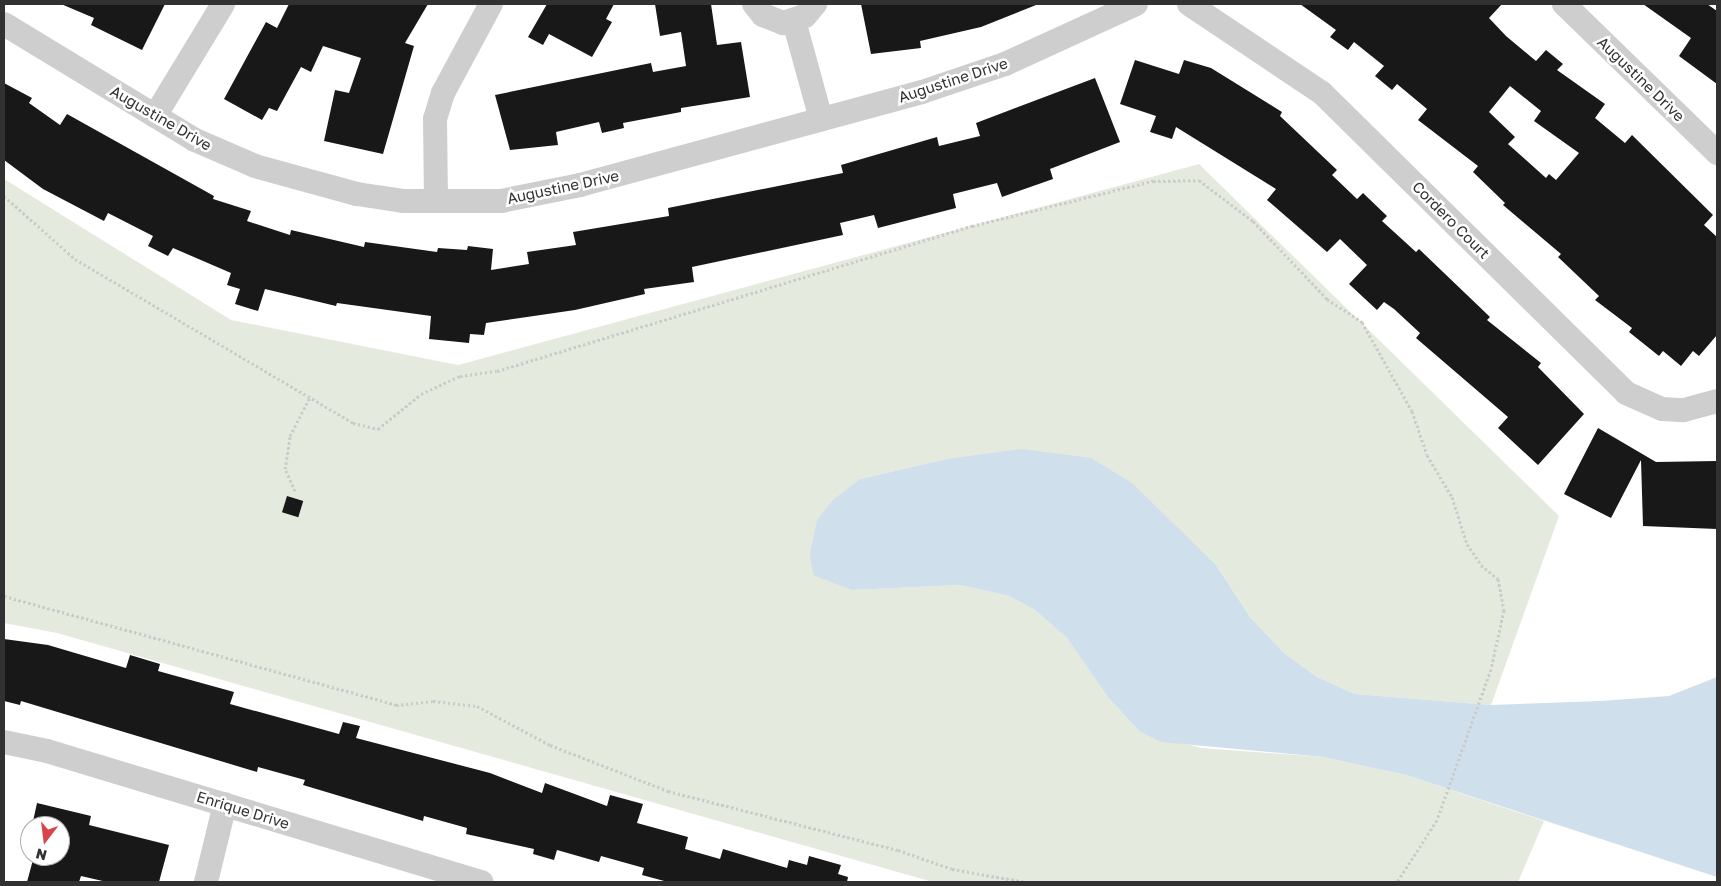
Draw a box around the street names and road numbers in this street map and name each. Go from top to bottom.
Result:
street label: Augustine Drive [1594,33,1688,125]
street label: Augustine Drive [896,54,1010,106]
street label: Augustine Drive [107,82,215,154]
street label: Augustine Drive [505,166,621,208]
street label: Cordero Court [1409,178,1493,262]
street label: Enrique Drive [194,787,292,833]

